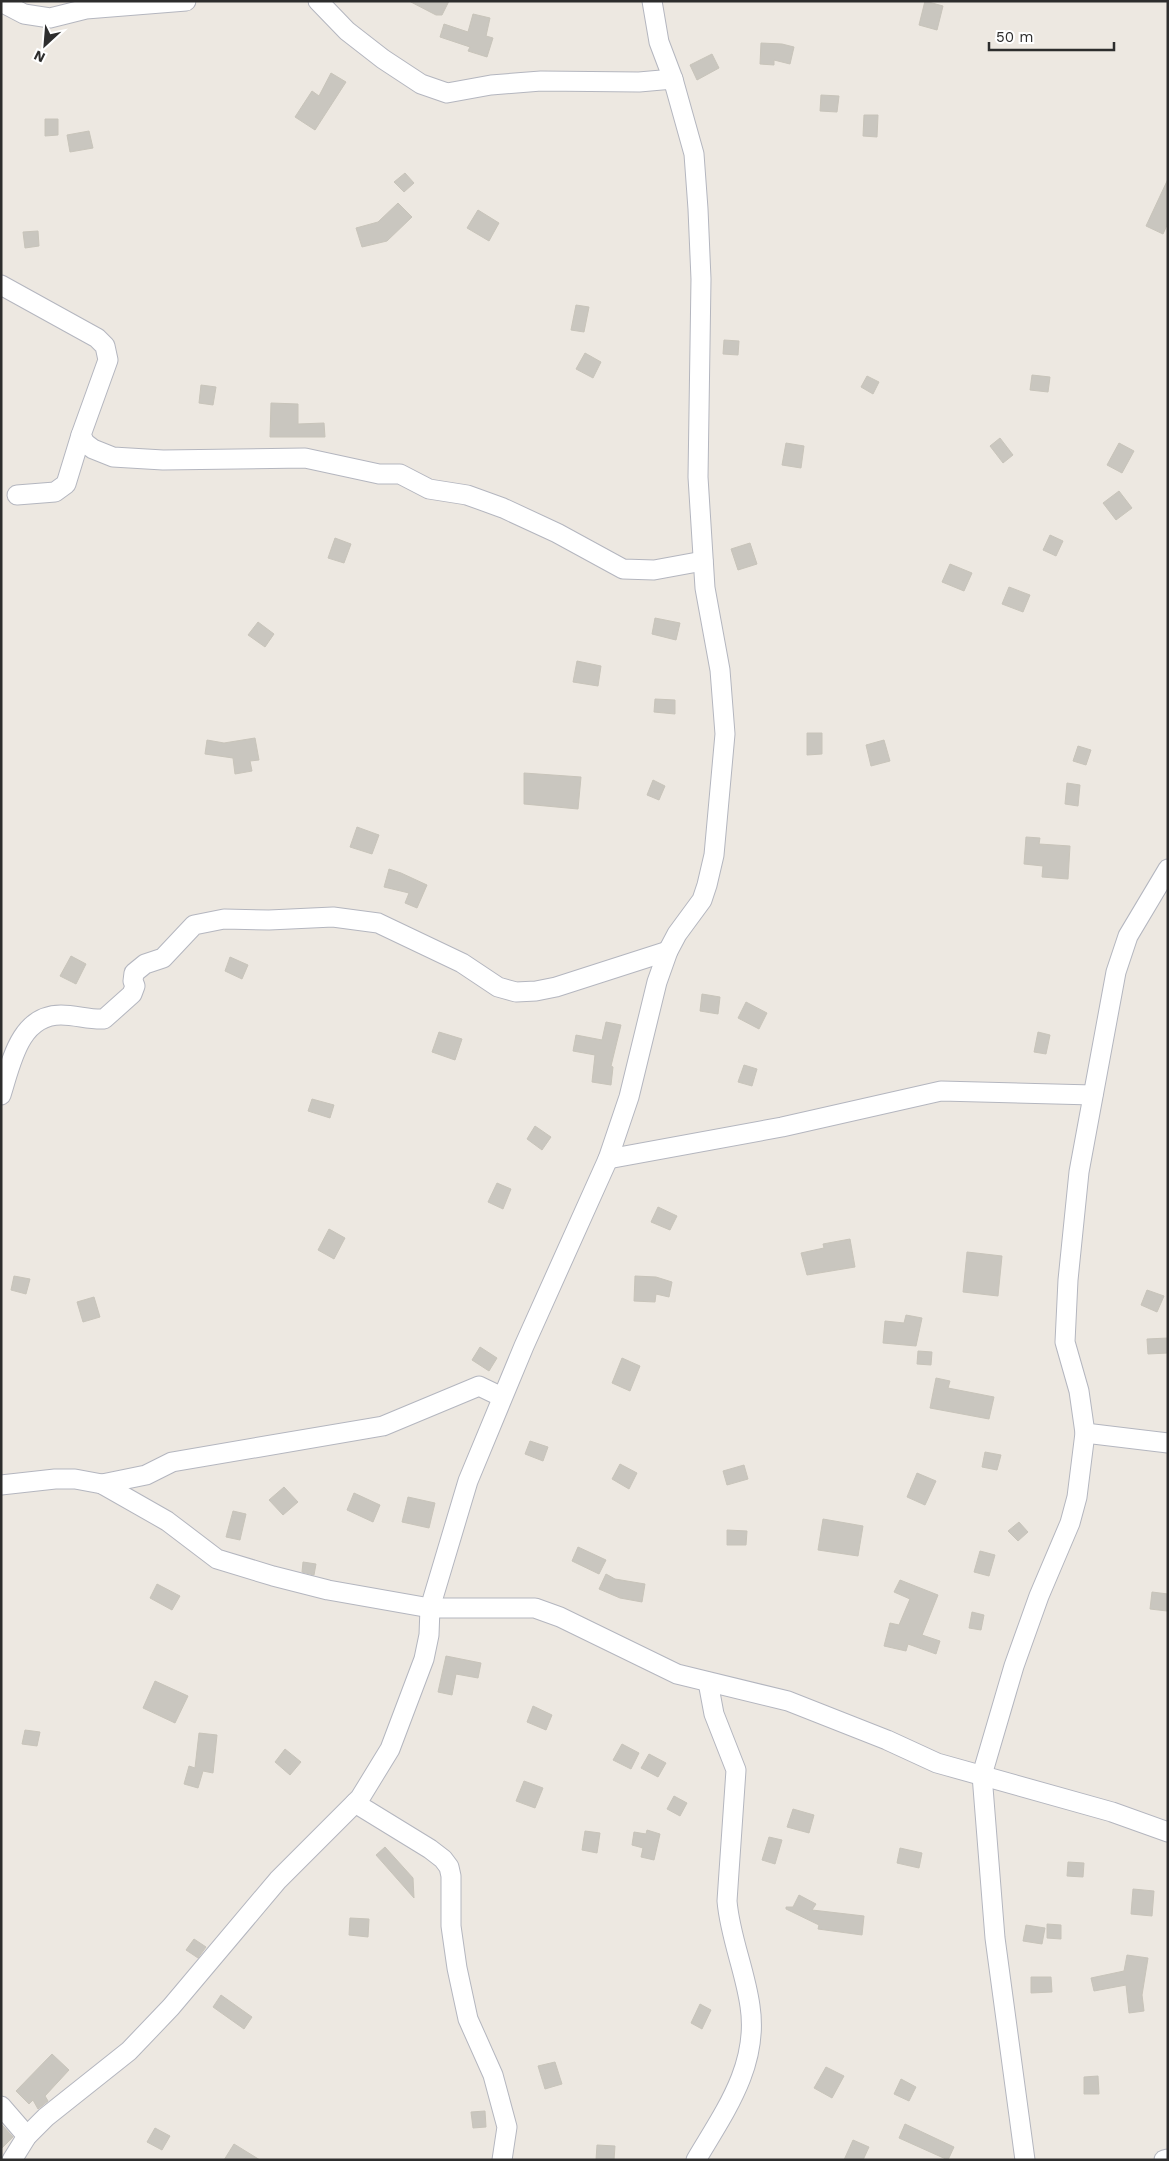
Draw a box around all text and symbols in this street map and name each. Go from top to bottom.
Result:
north arrow [20,20,70,70]
scale bar [989,20,1114,52]
text: 50 m [996,28,1033,46]
text: N [31,47,47,66]

